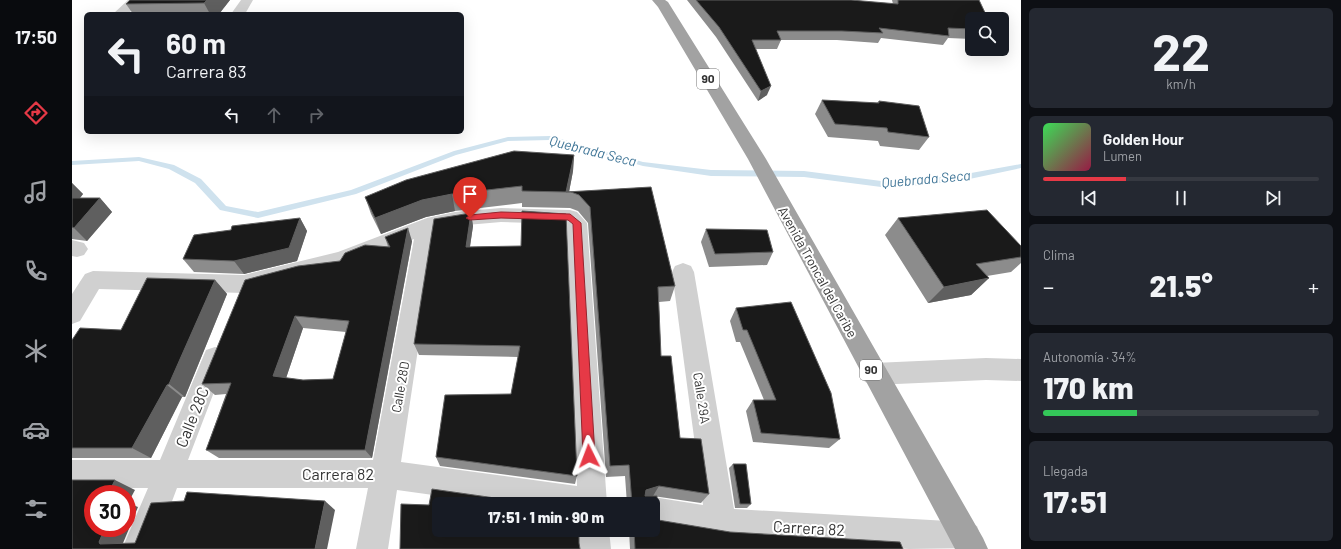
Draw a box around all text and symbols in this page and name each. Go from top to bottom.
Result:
map controls [965,12,1009,56]
button: search [965,12,1009,56]
text: 22 [1152,19,1210,81]
text: 17:50 [15,26,57,48]
text: 60 m [166,26,226,60]
icon: left [100,28,152,80]
text: Carrera 83 [166,60,247,82]
road number: 90 [697,69,719,89]
text: km/h [1166,76,1196,92]
icon: directions [22,99,50,127]
icon: left [221,104,243,126]
icon: ahead [263,104,285,126]
icon: right [305,104,327,126]
text: Golden Hour [1103,130,1184,148]
water label: Quebrada Seca [548,131,638,170]
text: Lumen [1103,148,1142,164]
water label: Quebrada Seca [881,166,971,191]
pin [453,177,487,218]
icon: music [22,178,50,206]
icon: arrive [459,183,481,205]
icon: previous [1078,187,1100,209]
icon: pause [1170,187,1192,209]
icon: next [1262,187,1284,209]
street label: Avenida Troncal del Caribe [775,204,861,340]
text: Clima [1043,247,1075,263]
icon: phone [22,257,50,285]
text: 21.5° [1149,267,1213,303]
text: − [1043,273,1054,299]
text: + [1308,273,1319,299]
icon: climate [22,337,50,365]
text: Autonomía · 34% [1043,349,1136,365]
street label: Calle 28D [388,360,412,414]
road number: 90 [860,360,882,380]
text: 170 km [1043,369,1133,405]
street label: Calle 29A [690,371,714,425]
street label: Calle 28C [171,384,212,450]
icon: car [22,416,50,444]
position arrow [568,435,610,477]
text: Llegada [1043,463,1088,479]
street label: Carrera 82 [302,464,374,483]
text: 17:51 [1043,483,1107,519]
speed limit sign: 30 [84,485,136,537]
icon: filters [22,495,50,523]
text: 17:51 · 1 min · 90 m [488,508,604,526]
street label: Carrera 82 [773,516,845,539]

